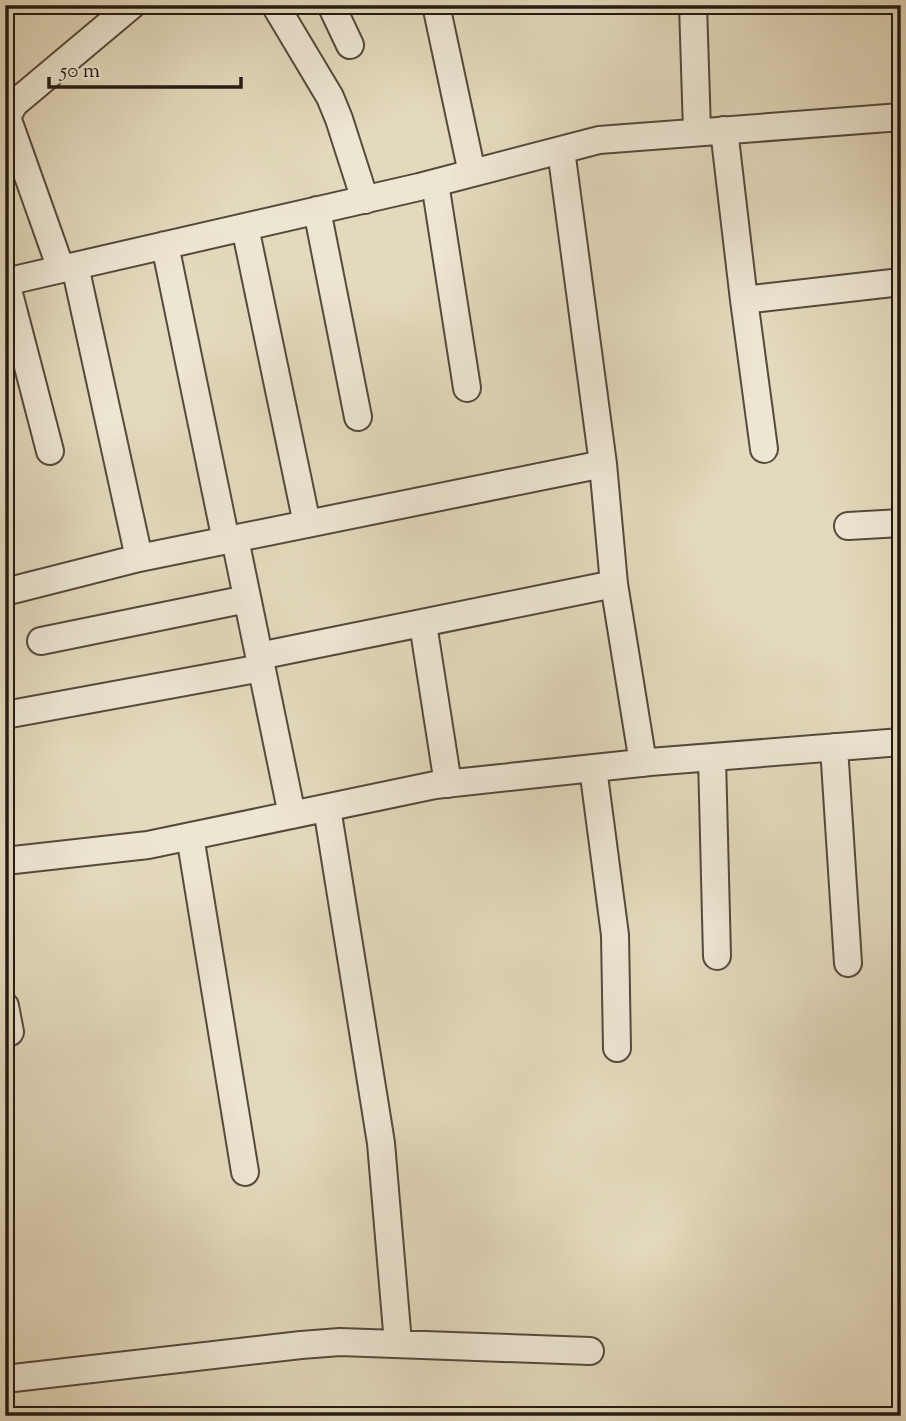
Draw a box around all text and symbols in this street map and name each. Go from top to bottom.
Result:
scale bar [49,46,242,90]
text: 50 m [59,57,100,87]

